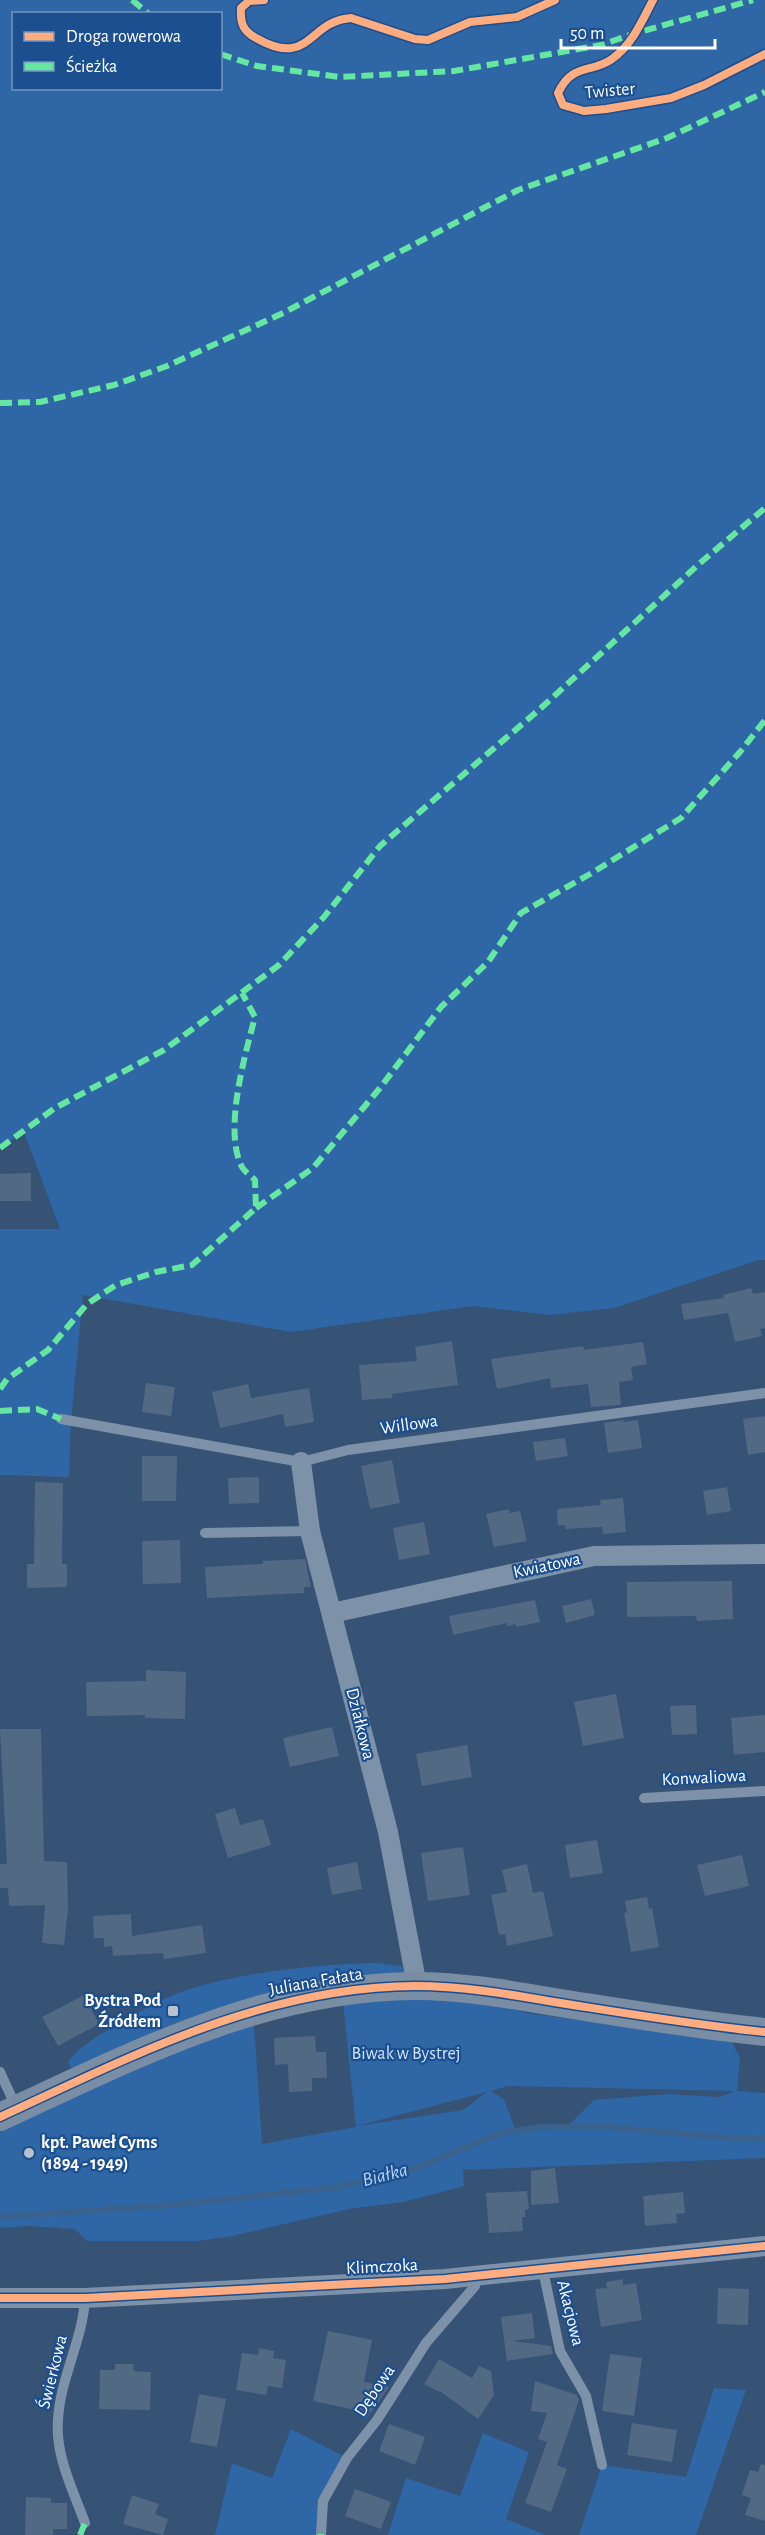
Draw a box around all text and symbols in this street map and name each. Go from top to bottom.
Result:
legend [12,12,222,90]
scale bar [561,12,716,50]
text: 50 m [570,25,604,43]
text: Droga rowerowa [66,28,181,46]
text: Ścieżka [66,55,117,76]
street label: Twister [584,80,636,102]
street label: Willowa [379,1412,439,1438]
street label: Kwiatowa [512,1550,582,1582]
street label: Działkowa [342,1686,378,1762]
street label: Konwaliowa [661,1767,747,1789]
street label: Juliana Fałata [268,1965,364,1999]
place label: Bystra Pod Źródłem [84,1992,162,2031]
marker: Bystra Pod Źródłem [166,2004,180,2018]
park label: Biwak w Bystrej [351,2045,461,2063]
place label: kpt. Paweł Cyms (1894 - 1949) [41,2134,157,2173]
marker: kpt. Paweł Cyms (1894 - 1949) [22,2146,36,2160]
water label: Białka [360,2160,410,2190]
street label: Klimczoka [346,2256,418,2278]
street label: Akacjowa [553,2278,587,2348]
street label: Świerkowa [32,2333,71,2411]
street label: Dębowa [351,2362,399,2420]

